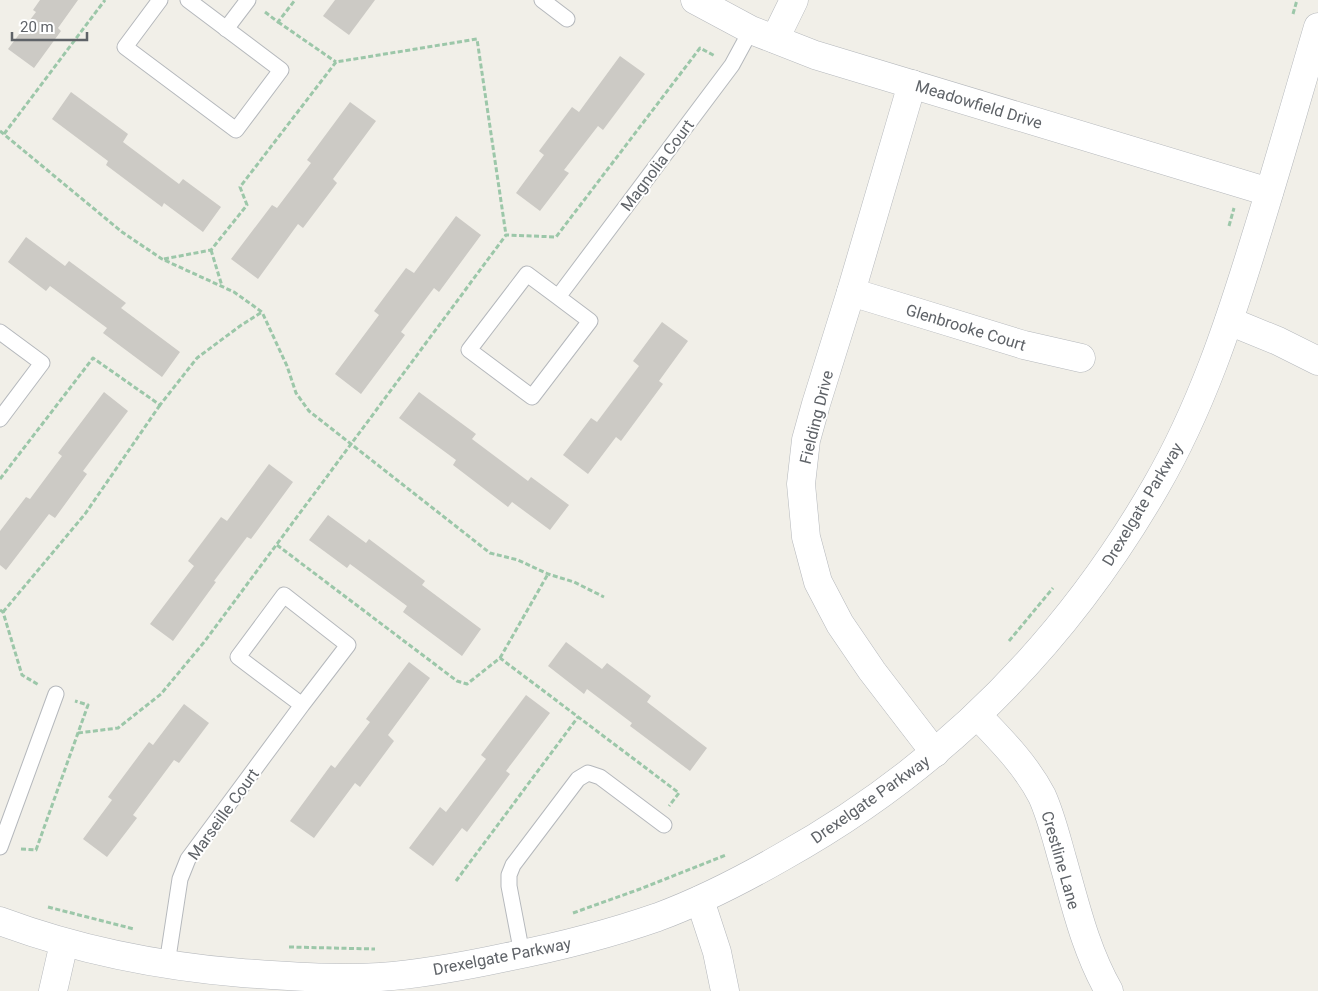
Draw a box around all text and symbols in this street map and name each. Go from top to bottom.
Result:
scale bar [12,10,88,42]
text: 20 m [20,18,54,36]
street label: Meadowfield Drive [913,76,1045,133]
street label: Magnolia Court [617,116,698,215]
street label: Glenbrooke Court [904,300,1028,355]
street label: Fielding Drive [796,368,837,466]
street label: Drexelgate Parkway [1098,439,1187,569]
street label: Drexelgate Parkway [807,751,934,847]
street label: Marseille Court [184,765,263,864]
street label: Crestline Lane [1037,809,1084,911]
street label: Drexelgate Parkway [431,934,573,979]

